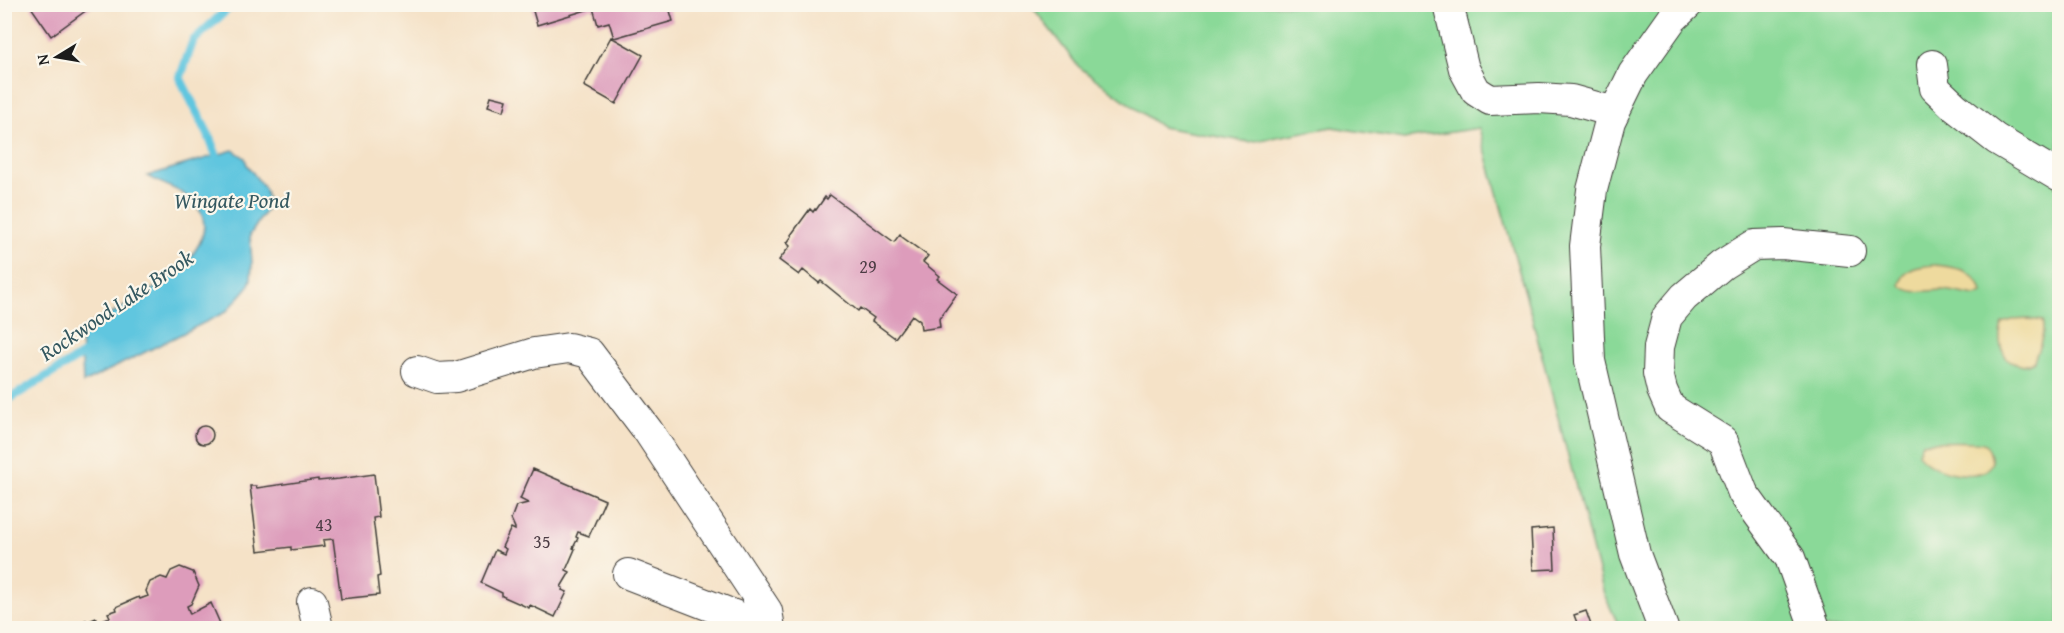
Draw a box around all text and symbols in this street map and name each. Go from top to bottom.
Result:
north arrow [27,27,87,87]
text: N [29,52,55,67]
water label: Wingate Pond [174,184,290,216]
water label: Rockwood Lake Brook [32,241,200,369]
house number: 29 [859,253,877,280]
house number: 43 [315,511,333,538]
house number: 35 [533,528,551,555]

